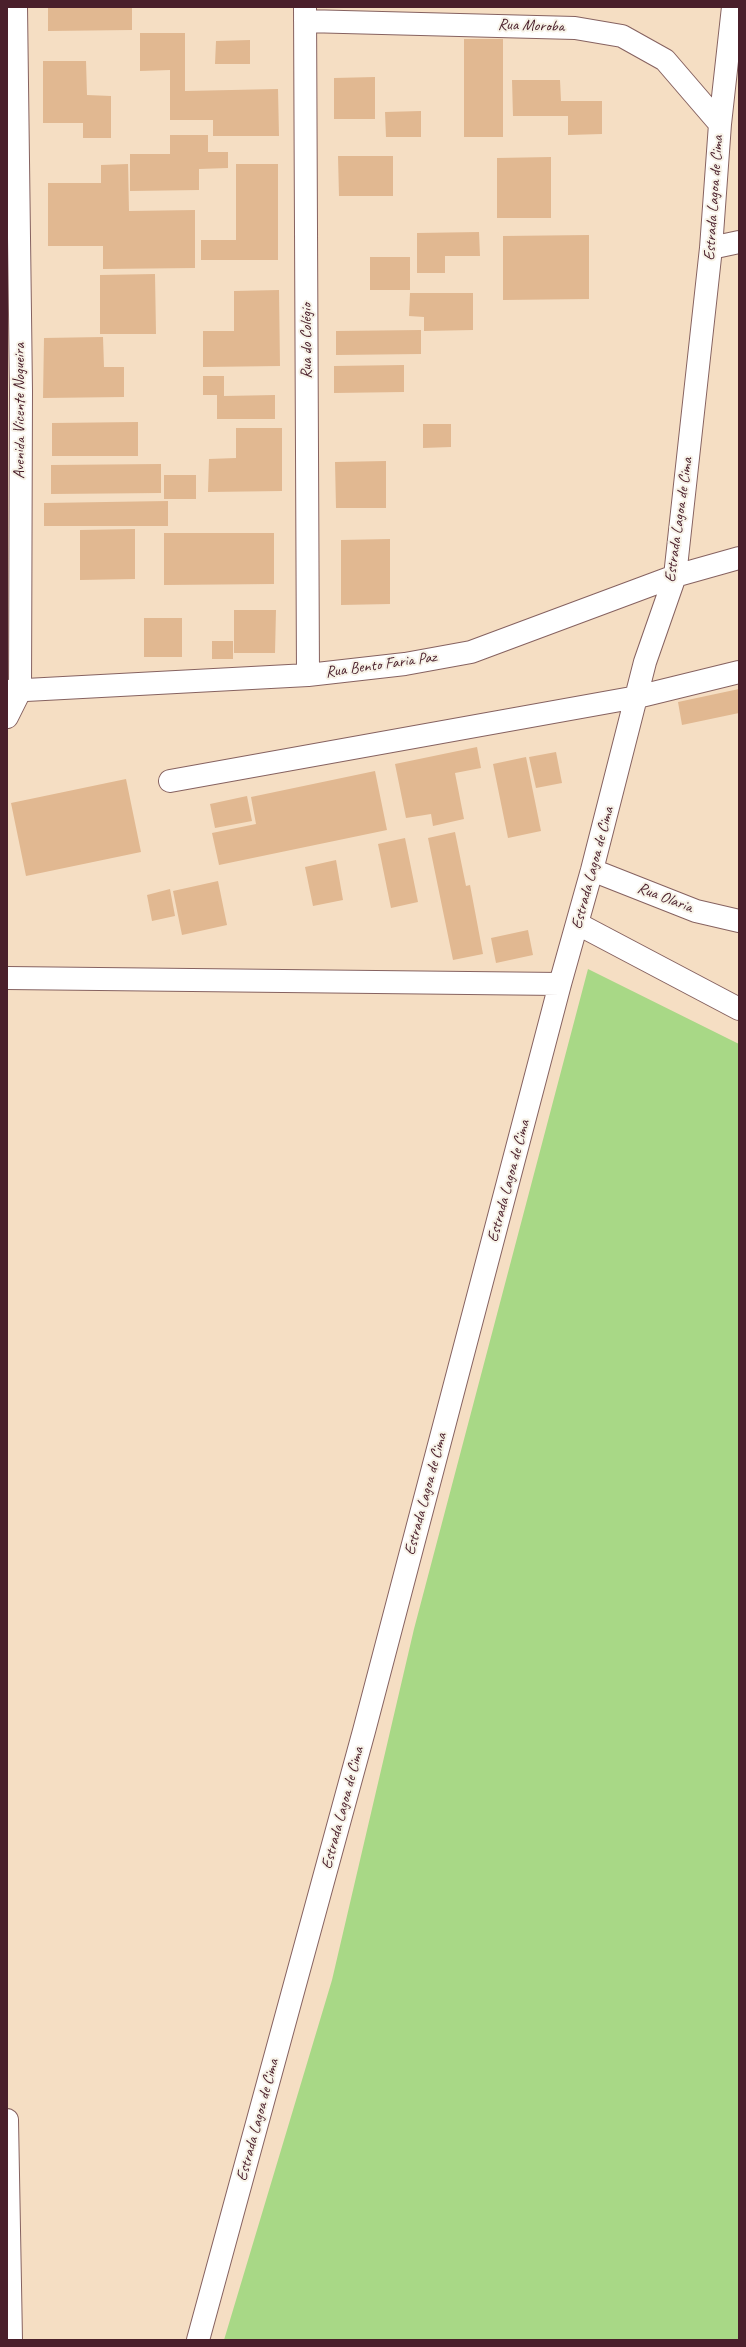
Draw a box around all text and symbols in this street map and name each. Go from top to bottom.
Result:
street label: Rua Moroba [497,15,565,37]
street label: Estrada Lagoa de Cima [700,135,728,261]
street label: Rua do Colégio [297,303,317,379]
street label: Avenida Vicente Nogueira [10,343,30,479]
street label: Estrada Lagoa de Cima [661,457,697,583]
street label: Rua Bento Faria Paz [324,648,438,682]
street label: Estrada Lagoa de Cima [568,805,618,931]
street label: Rua Olaria [635,879,695,917]
street label: Estrada Lagoa de Cima [484,1118,534,1244]
street label: Estrada Lagoa de Cima [401,1431,451,1557]
street label: Estrada Lagoa de Cima [318,1745,368,1871]
street label: Estrada Lagoa de Cima [233,2057,283,2183]

